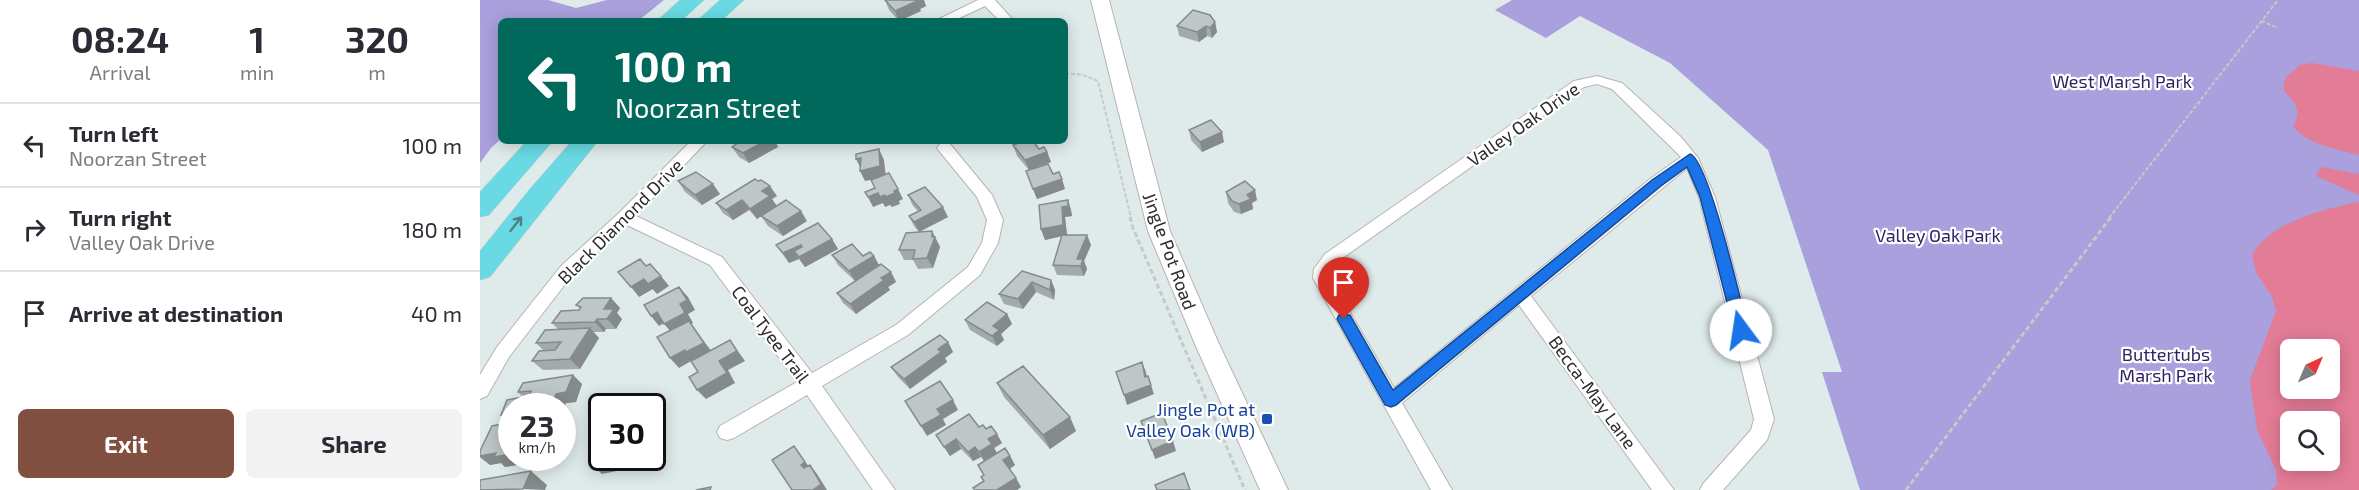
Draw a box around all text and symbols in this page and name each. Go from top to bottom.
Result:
text: 08:24 [71,17,169,60]
text: 1 [249,17,265,60]
text: 320 [345,17,409,60]
text: 100 m [615,40,732,90]
icon: left [516,42,594,120]
text: Arrival [90,60,150,84]
text: min [240,60,274,84]
text: m [368,60,386,84]
park label: West Marsh Park [2052,70,2192,92]
street label: Valley Oak Drive [1463,77,1583,171]
text: Noorzan Street [615,91,801,123]
text: Turn left [69,120,158,146]
icon: left [18,129,51,162]
text: 100 m [403,132,462,158]
text: Noorzan Street [69,146,207,170]
street label: Black Diamond Drive [553,154,687,288]
street label: Jingle Pot Road [1139,189,1201,313]
text: Turn right [69,204,171,230]
icon: right [18,213,51,246]
text: 180 m [402,216,462,242]
one-way arrow [509,216,522,232]
park label: Valley Oak Park [1875,224,2001,246]
text: Valley Oak Drive [69,230,215,254]
pin [1318,257,1369,319]
icon: arrive [1327,266,1360,299]
street label: Coal Tyee Trail [727,281,815,387]
icon: arrive [18,297,51,330]
position arrow [1709,298,1773,362]
text: Arrive at destination [69,300,283,326]
text: 40 m [411,300,462,326]
street label: Becca-May Lane [1545,331,1641,453]
north arrow [2280,339,2340,399]
map controls [2280,339,2340,471]
park label: Buttertubs Marsh Park [2119,343,2213,386]
speed limit sign: 30 [588,393,666,471]
place label: Jingle Pot at Valley Oak (WB) [1126,398,1255,441]
text: 23 [520,407,554,443]
button: Exit [18,409,234,478]
button: Share [246,409,462,478]
button: search [2280,411,2340,471]
marker: Jingle Pot at Valley Oak (WB) [1260,412,1274,426]
text: km/h [518,438,556,456]

